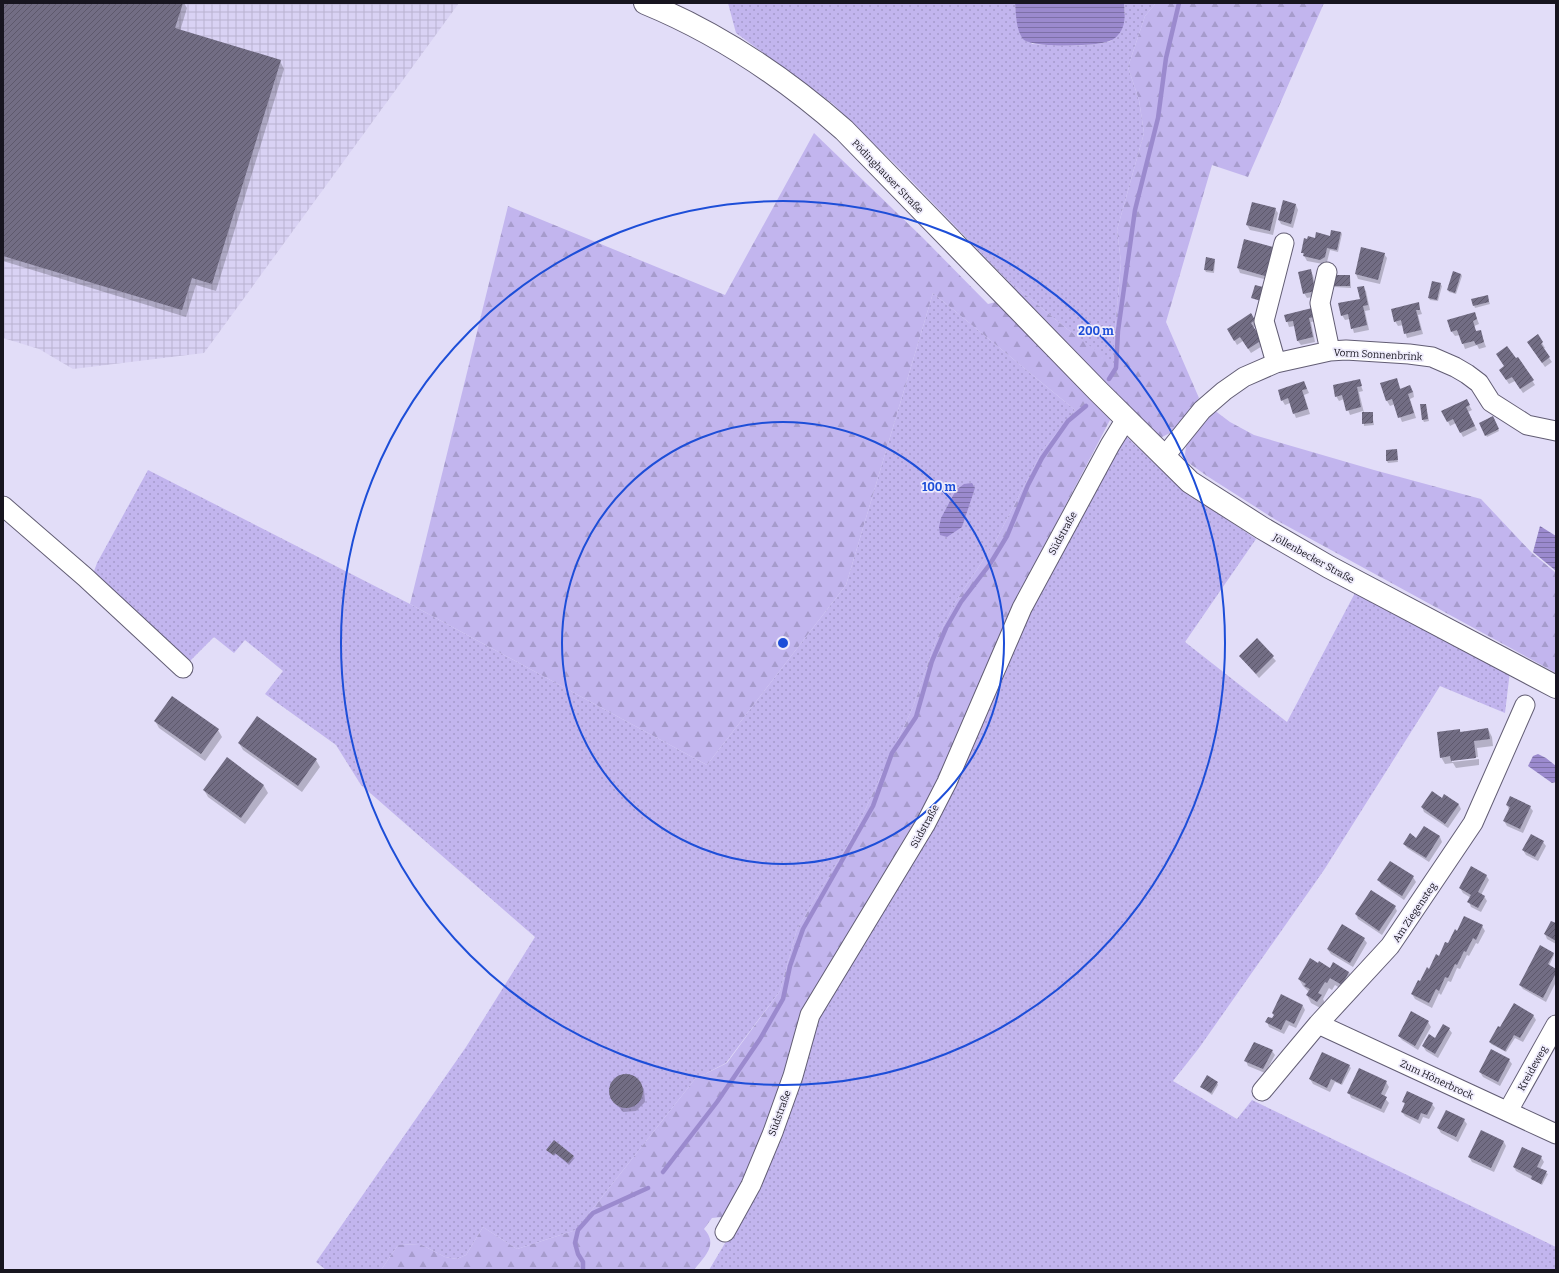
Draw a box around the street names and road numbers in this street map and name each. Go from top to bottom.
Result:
street label: Pödinghauser Straße [849,137,926,216]
street label: Vorm Sonnenbrink [1333,347,1423,363]
street label: Südstraße [1046,510,1080,557]
street label: Jöllenbecker Straße [1270,531,1356,586]
street label: Südstraße [908,803,942,850]
street label: Am Ziegensteg [1390,880,1439,945]
street label: Kreideweg [1516,1044,1550,1093]
street label: Zum Hönerbrock [1398,1058,1475,1102]
street label: Südstraße [766,1089,794,1138]

